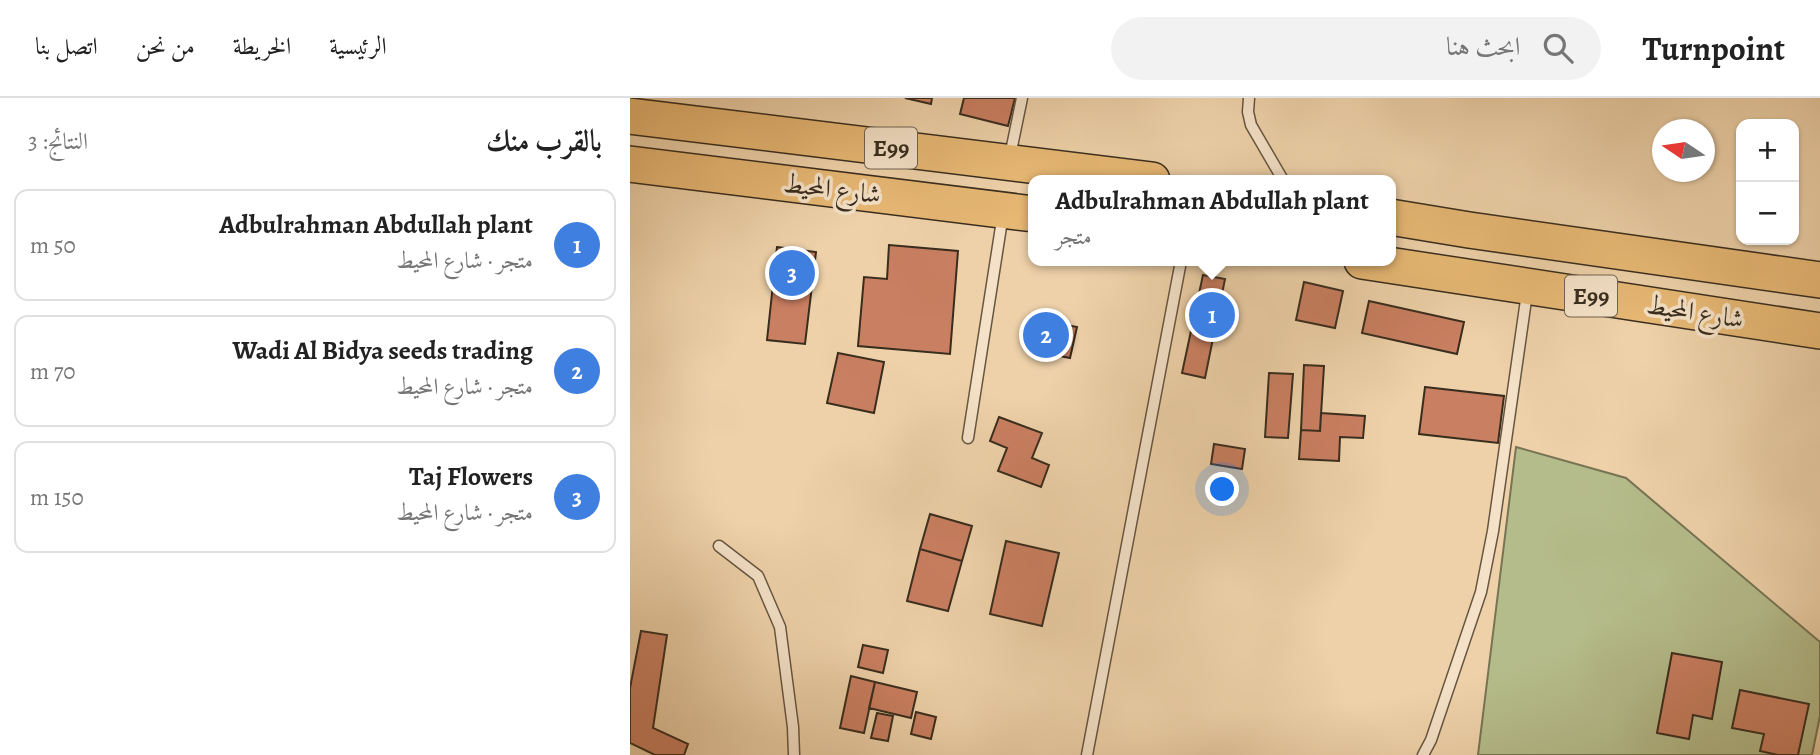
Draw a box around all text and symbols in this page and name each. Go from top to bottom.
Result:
search box [1111,17,1601,80]
text: Turnpoint [1643,26,1785,71]
text: ابحث هنا [1446,29,1521,64]
icon: search [1539,29,1577,67]
text: اتصل بنا [35,30,98,62]
text: من نحن [136,30,195,62]
text: الخريطة [233,30,291,62]
text: الرئيسية [329,30,387,62]
north arrow [1652,119,1715,182]
map controls [1736,119,1799,245]
button: + [1736,119,1799,182]
text: بالقرب منك [486,121,602,161]
text: النتائج: 3 [28,126,88,157]
road number: E99 [865,128,917,168]
street label: شارع المحيط [781,166,883,216]
popup [1028,175,1396,266]
button: − [1736,182,1799,245]
text: Adbulrahman Abdullah plant [1055,183,1369,218]
text: Adbulrahman Abdullah plant [219,207,533,242]
text: متجر [1055,221,1092,252]
text: 50 m [30,230,76,261]
text: 1 [573,230,581,261]
text: متجر · شارع المحيط [396,245,533,276]
pin: 3 [769,247,815,299]
road number: E99 [1565,276,1617,316]
street label: شارع المحيط [1643,287,1746,341]
pin: 1 [1189,289,1235,341]
pin: 2 [1023,309,1069,361]
text: Wadi Al Bidya seeds trading [232,333,533,368]
text: 70 m [30,356,76,387]
text: 2 [571,356,583,387]
text: متجر · شارع المحيط [396,371,533,402]
text: Taj Flowers [409,459,533,494]
your location [1205,472,1239,506]
text: 150 m [30,482,84,513]
text: 3 [572,482,582,513]
text: متجر · شارع المحيط [396,497,533,528]

